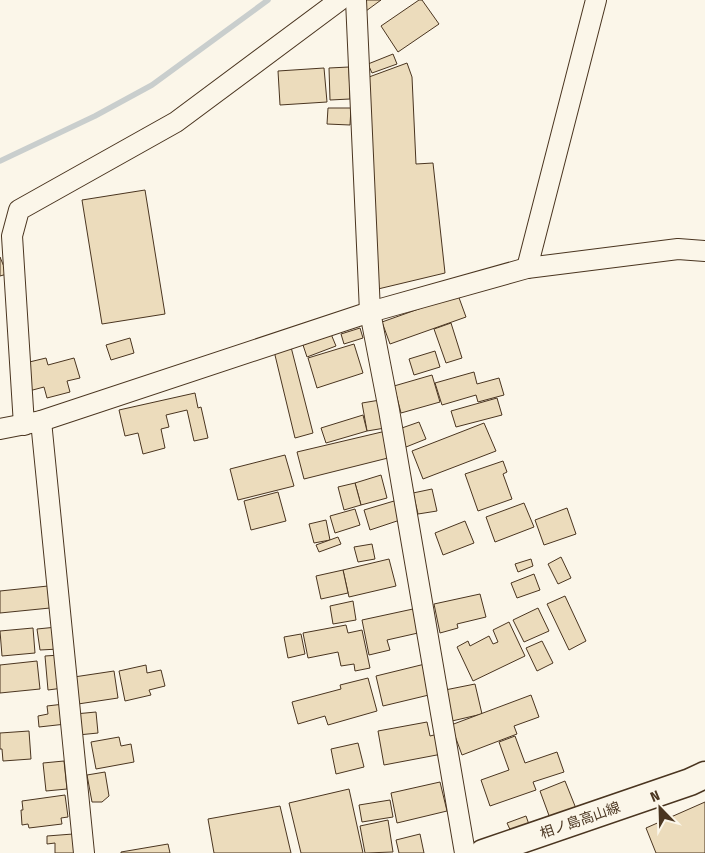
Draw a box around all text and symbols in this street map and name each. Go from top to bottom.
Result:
north arrow [635,783,685,833]
text: N [648,787,662,806]
street label: 相ノ島高山線 [538,799,623,842]

